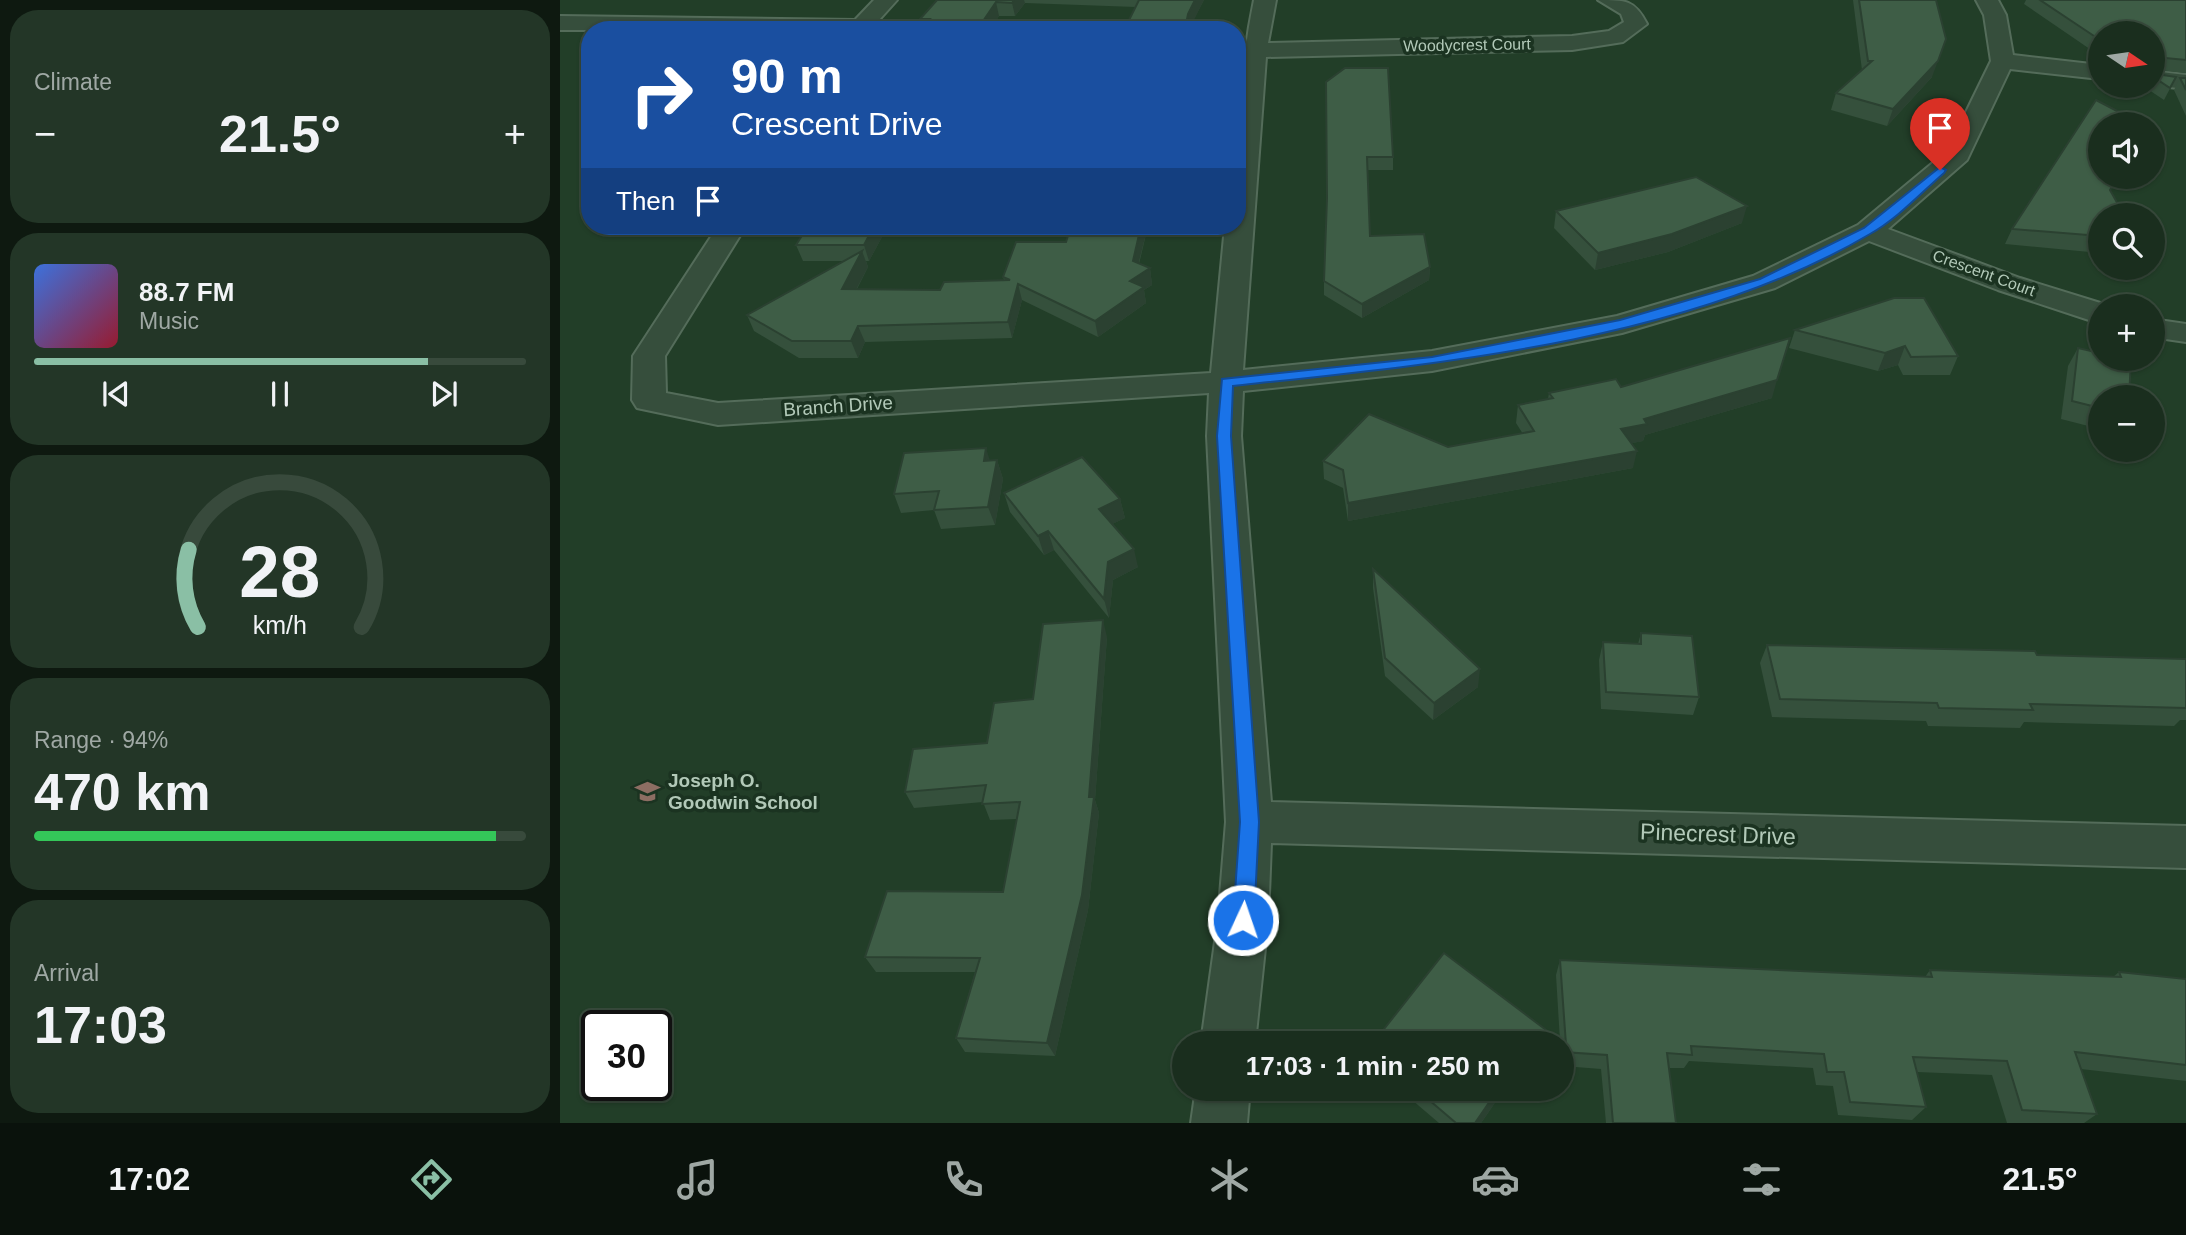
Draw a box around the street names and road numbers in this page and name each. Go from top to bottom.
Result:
street label: Woodycrest Court [1403,35,1532,55]
street label: Crescent Court [1931,247,2038,300]
street label: Branch Drive [782,392,894,420]
street label: Pinecrest Drive [1640,818,1796,850]

